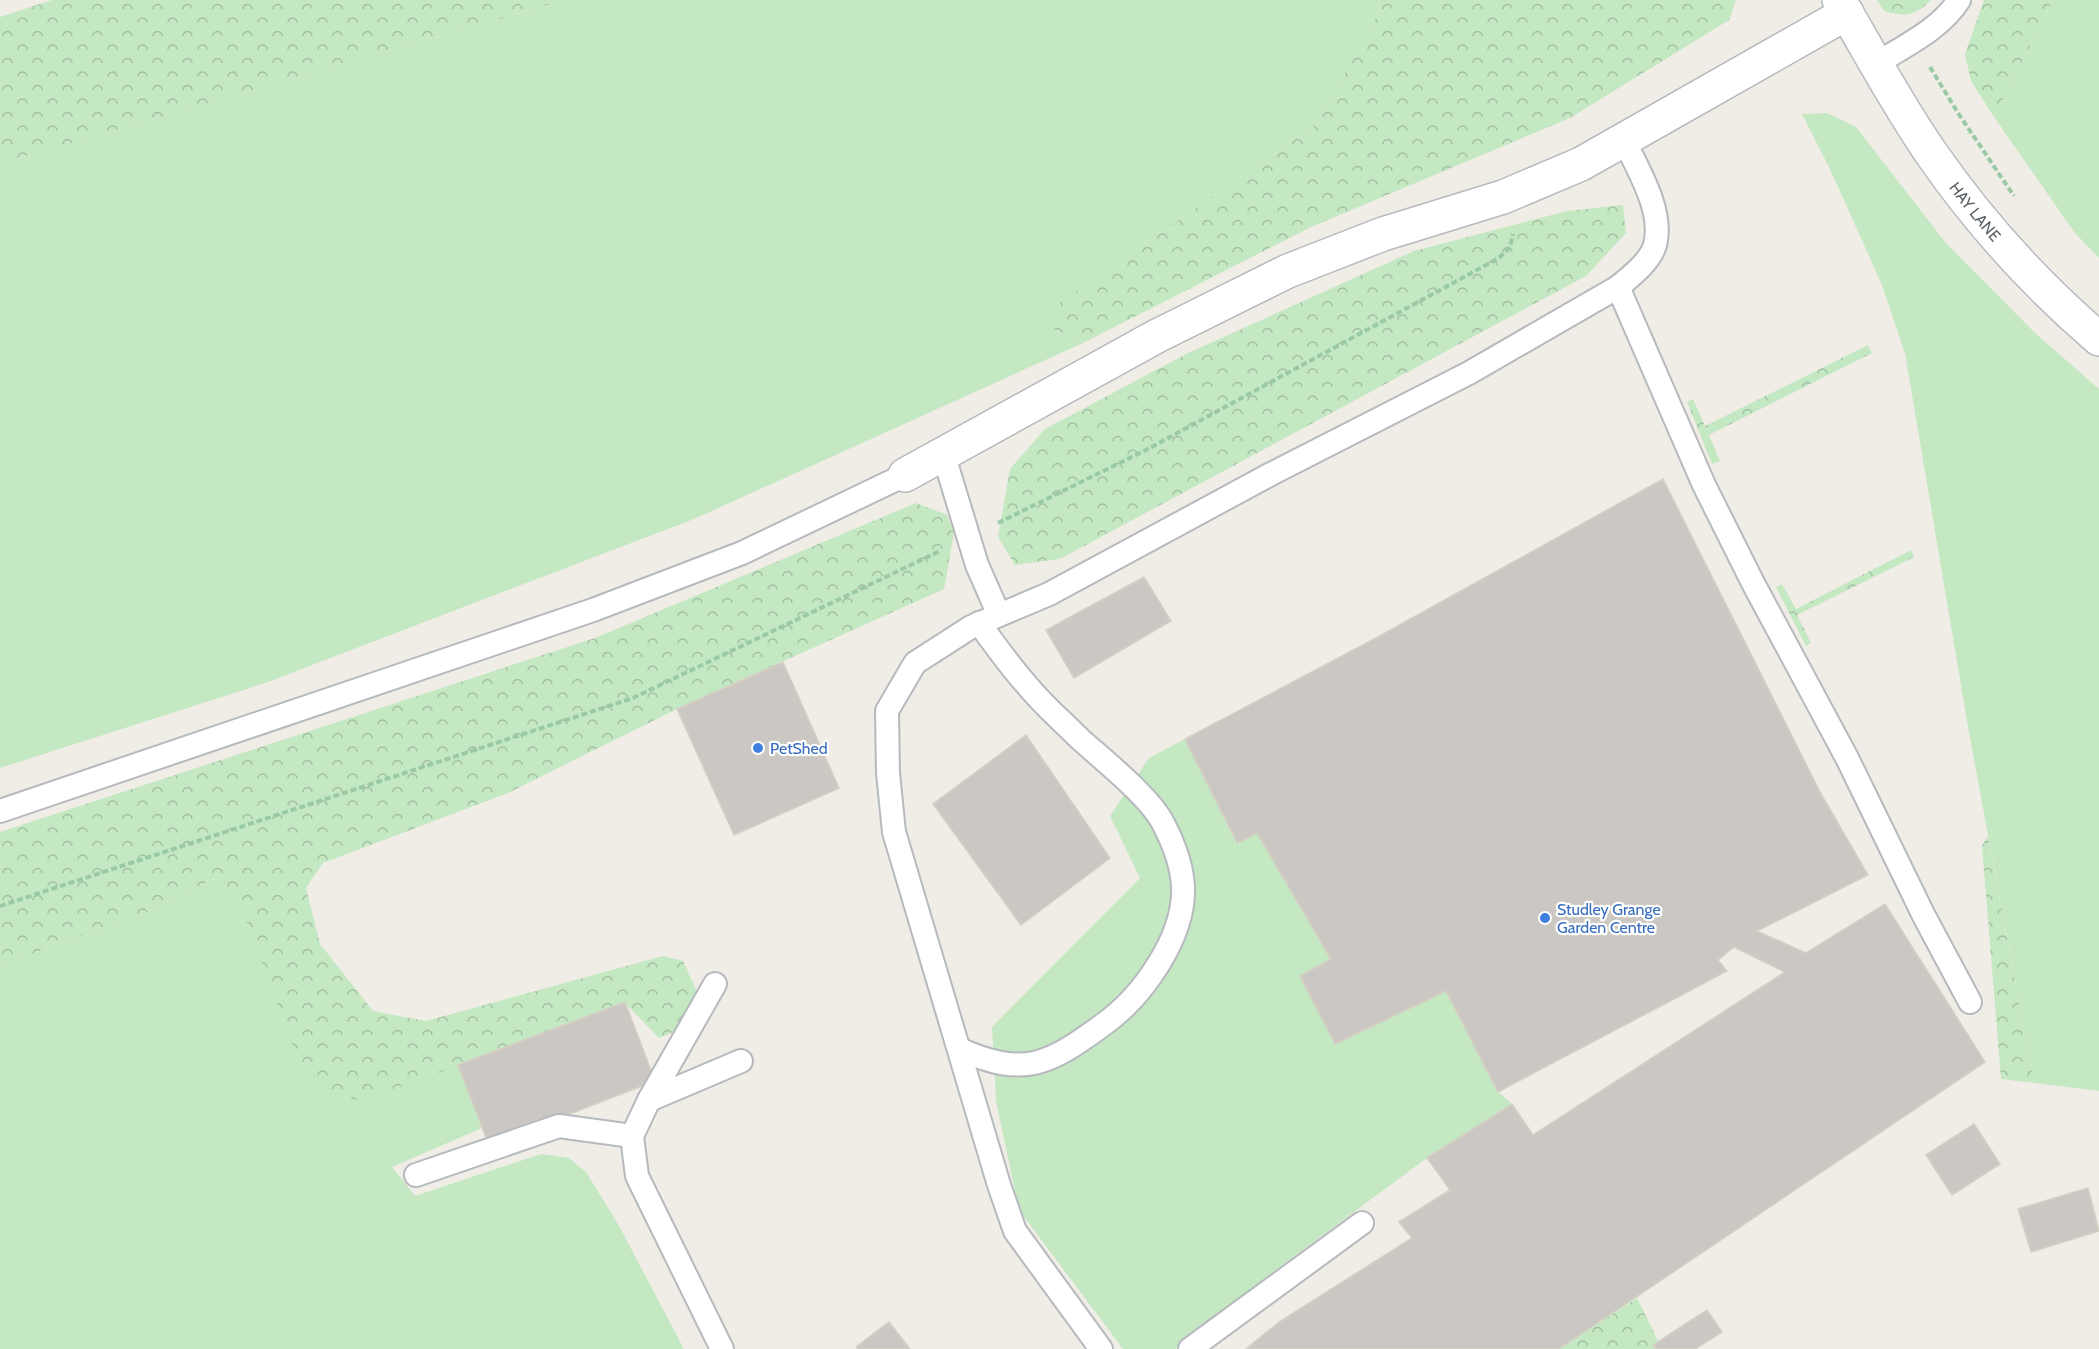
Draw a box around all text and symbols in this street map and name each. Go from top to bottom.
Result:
street label: HAY LANE [1945,178,2005,245]
place label: PetShed [770,739,828,758]
marker: PetShed [751,741,765,755]
place label: Studley Grange Garden Centre [1557,900,1661,937]
marker: Studley Grange Garden Centre [1538,911,1552,925]

